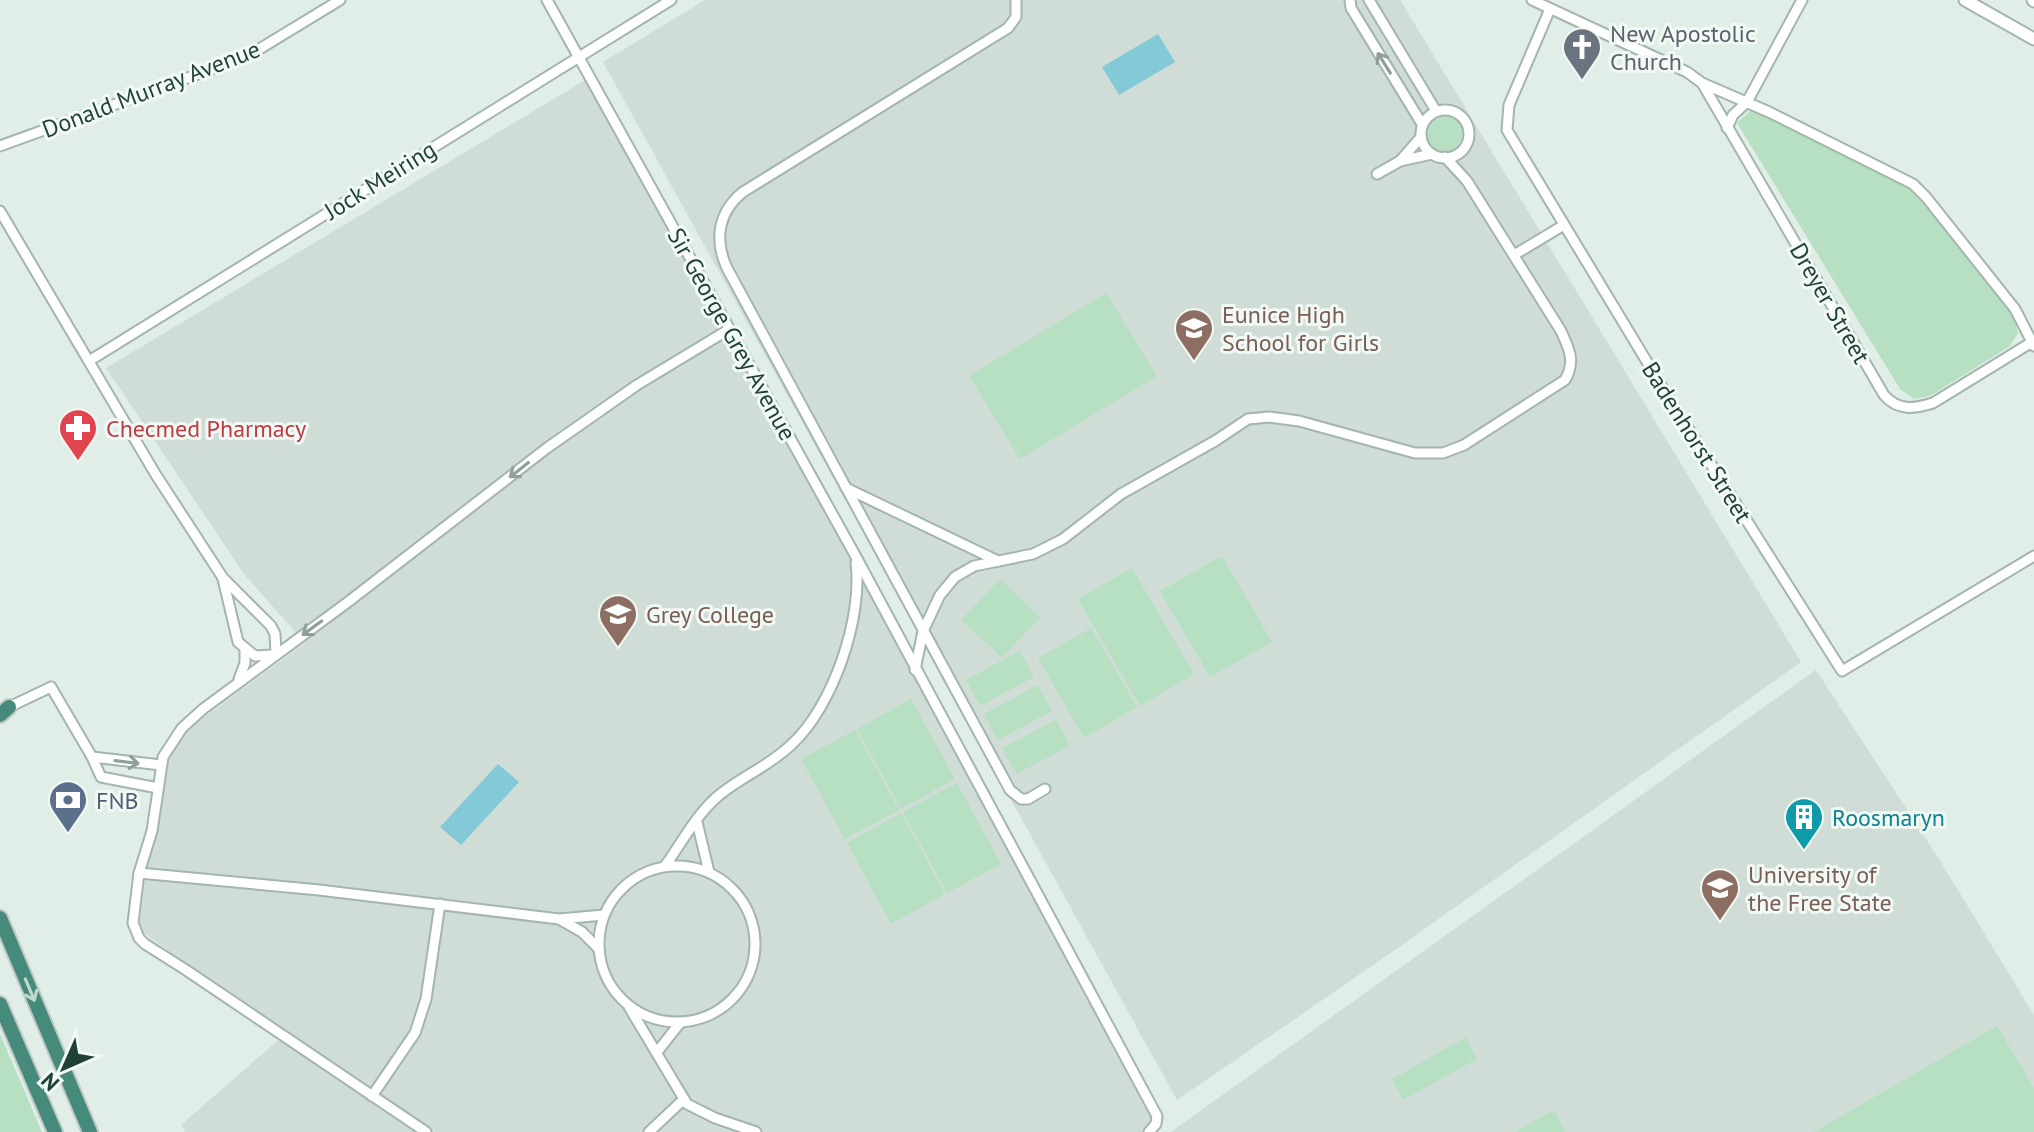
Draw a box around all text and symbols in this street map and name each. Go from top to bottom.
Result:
place label: New Apostolic Church [1610,18,1756,77]
church icon: New Apostolic Church [1561,26,1603,81]
street label: Donald Murray Avenue [38,33,264,145]
one-way arrow [1376,52,1392,75]
street label: Jock Meiring [317,133,442,227]
street label: Sir George Grey Avenue [661,222,803,446]
street label: Dreyer Street [1783,237,1877,369]
place label: Eunice High School for Girls [1222,299,1379,358]
school or university icon: Eunice High School for Girls [1173,307,1215,362]
street label: Badenhorst Street [1635,356,1759,528]
pharmacy icon: Checmed Pharmacy [57,407,99,462]
place label: Checmed Pharmacy [106,413,306,444]
one-way arrow [508,462,530,479]
school or university icon: Grey College [597,593,639,648]
place label: Grey College [646,599,774,630]
one-way arrow [302,620,324,637]
one-way arrow [113,754,140,769]
bank icon: FNB [47,779,89,834]
place label: FNB [96,785,139,816]
building icon: Roosmaryn [1783,796,1825,851]
place label: Roosmaryn [1832,802,1945,833]
place label: University of the Free State [1748,859,1892,918]
school or university icon: University of the Free State [1699,867,1741,922]
one-way arrow [24,977,39,1001]
north arrow [24,1028,104,1108]
text: N [35,1067,65,1097]

